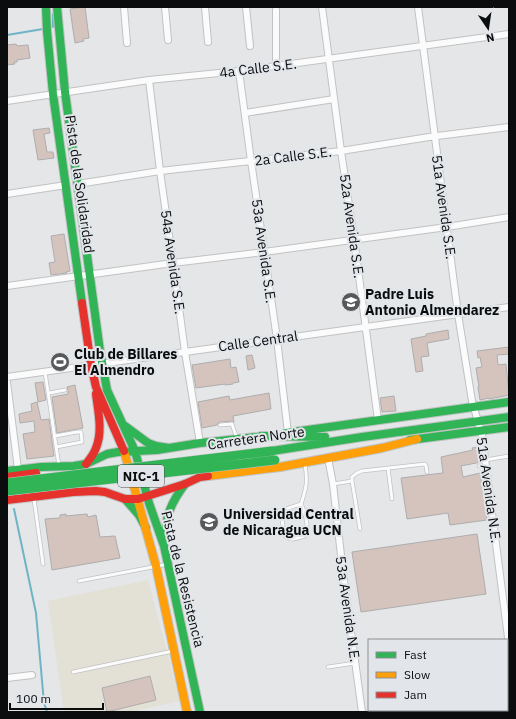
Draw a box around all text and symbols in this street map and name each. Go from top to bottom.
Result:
north arrow [468,8,508,48]
text: N [485,30,496,45]
street label: 4a Calle S.E. [218,54,298,82]
street label: Pista de la Solidaridad [61,114,99,254]
street label: 2a Calle S.E. [253,142,333,170]
street label: 51a Avenida S.E. [428,154,460,260]
street label: 52a Avenida S.E. [336,173,368,279]
street label: 53a Avenida S.E. [248,198,280,304]
street label: 54a Avenida S.E. [157,209,189,315]
place label: Padre Luis Antonio Almendarez [365,285,499,319]
school or university icon: Padre Luis Antonio Almendarez [340,291,362,313]
street label: Calle Central [217,326,299,356]
place label: Club de Billares El Almendro [74,345,177,379]
sports icon: Club de Billares El Almendro [49,351,71,373]
street label: Carretera Norte [206,422,306,454]
street label: 51a Avenida N.E. [473,436,505,544]
road number: NIC-1 [118,465,164,487]
place label: Universidad Central de Nicaragua UCN [223,505,354,539]
street label: Pista de la Resistencia [157,509,209,650]
school or university icon: Universidad Central de Nicaragua UCN [198,511,220,533]
street label: 53a Avenida N.E. [332,555,364,663]
legend [368,639,508,711]
text: Fast [404,647,427,662]
text: Slow [404,667,430,682]
scale bar [10,685,103,711]
text: Jam [404,687,427,702]
text: 100 m [16,691,51,706]

